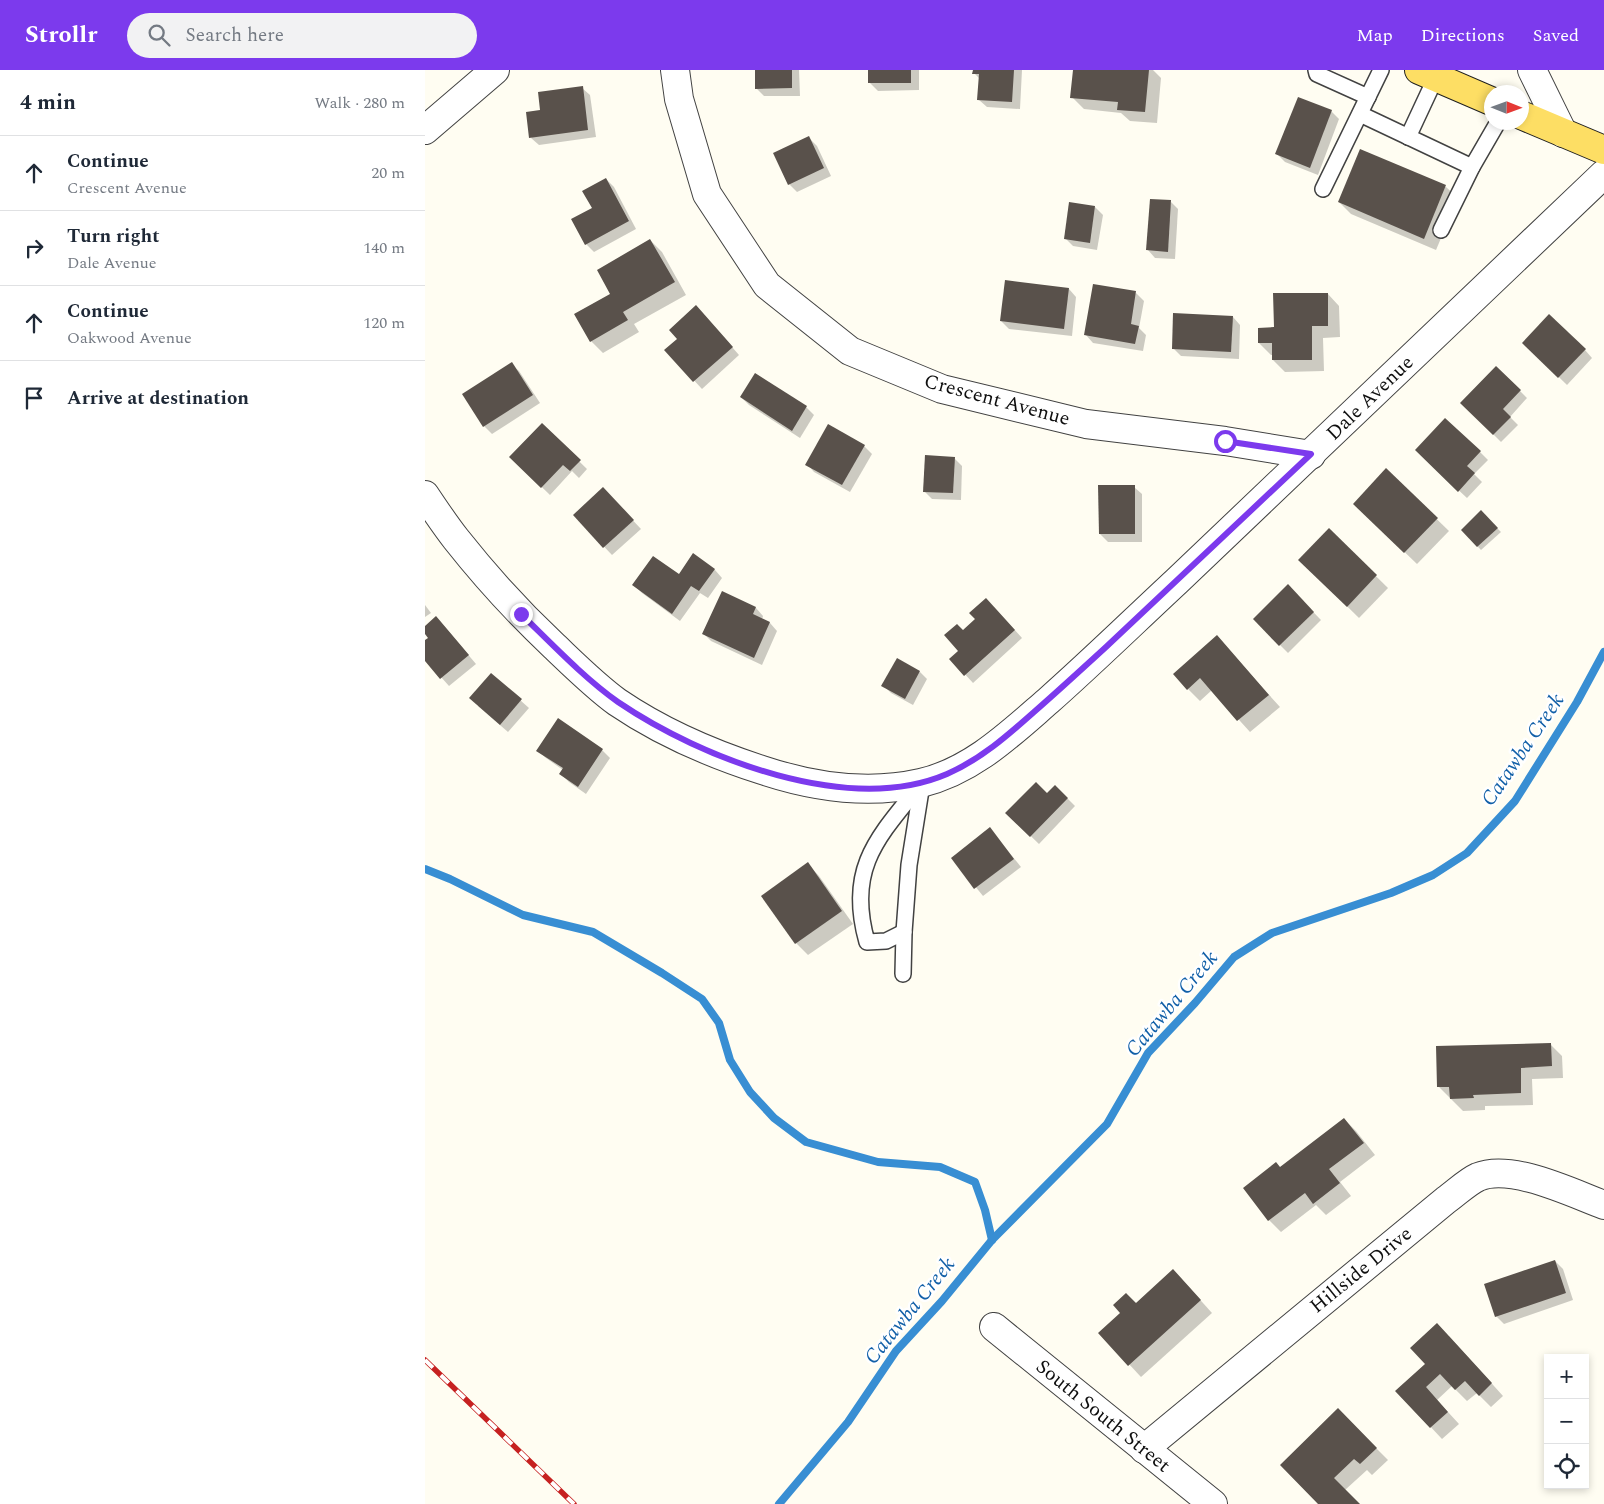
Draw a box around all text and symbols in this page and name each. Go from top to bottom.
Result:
search box [127,13,477,58]
text: Strollr [25,17,97,53]
icon: search [145,21,173,49]
text: Search here [185,21,284,50]
text: Map [1357,22,1393,49]
text: Directions [1421,22,1505,49]
text: Saved [1533,22,1579,49]
north arrow [1484,85,1529,130]
text: 4 min [20,87,76,119]
text: Walk · 280 m [314,91,405,115]
text: Continue [67,147,149,176]
icon: ahead [20,159,48,187]
text: 20 m [371,161,405,185]
text: Crescent Avenue [67,176,187,200]
text: Turn right [67,222,160,251]
icon: right [20,234,48,262]
text: 140 m [363,236,405,260]
text: Dale Avenue [67,251,156,275]
text: Continue [67,297,149,326]
icon: ahead [20,309,48,337]
text: 120 m [363,311,405,335]
text: Oakwood Avenue [67,326,192,350]
street label: Dale Avenue [1319,348,1421,448]
street label: Crescent Avenue [921,366,1073,434]
icon: arrive [20,384,48,412]
text: Arrive at destination [67,384,249,413]
route start [1214,430,1237,453]
route end [510,603,533,626]
water label: Catawba Creek [1473,687,1573,813]
water label: Catawba Creek [1118,944,1226,1064]
street label: Hillside Drive [1303,1219,1419,1321]
water label: Catawba Creek [857,1250,964,1372]
street label: South South Street [1029,1352,1177,1480]
map controls [1544,1354,1589,1489]
button: + [1544,1354,1589,1399]
button: − [1544,1399,1589,1444]
button: locate [1544,1444,1589,1489]

